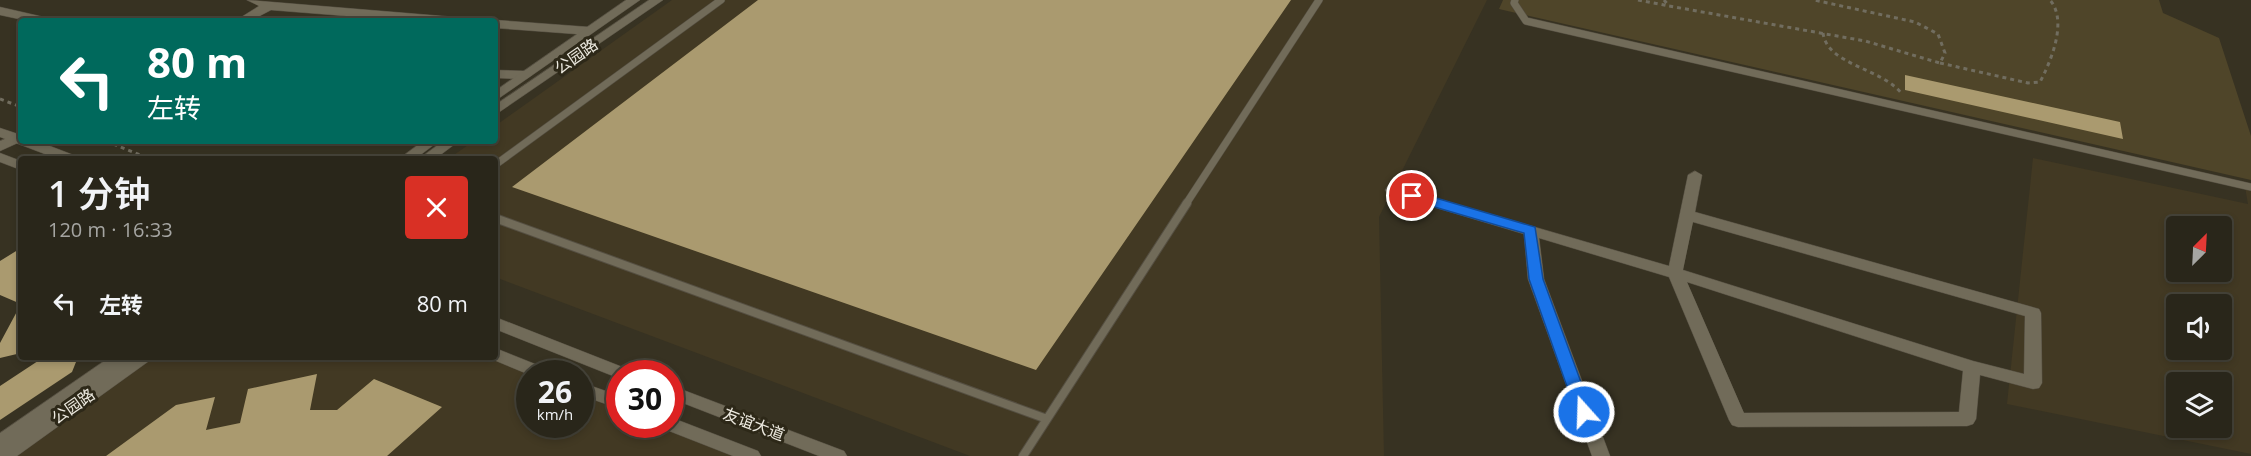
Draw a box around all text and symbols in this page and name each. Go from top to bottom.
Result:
text: 80 m [147,33,247,90]
street label: 公园路 [550,33,602,79]
icon: left [48,42,126,120]
text: 左转 [147,89,201,126]
text: 1 分钟 [48,169,150,218]
pin [1386,170,1437,221]
button: close [405,176,468,239]
icon: arrive [1395,179,1428,212]
text: 120 m · 16:33 [48,216,173,243]
north arrow [2166,216,2232,282]
map controls [2166,216,2232,438]
icon: left [48,287,81,320]
text: 80 m [417,288,468,318]
text: 左转 [99,289,143,319]
button: sound [2166,294,2232,360]
speed limit sign: 30 [606,360,684,438]
text: 26 [538,371,572,412]
button: layers [2166,372,2232,438]
position arrow [1552,380,1616,444]
street label: 公园路 [47,383,99,429]
street label: 友谊大道 [720,402,788,446]
text: km/h [537,404,573,424]

